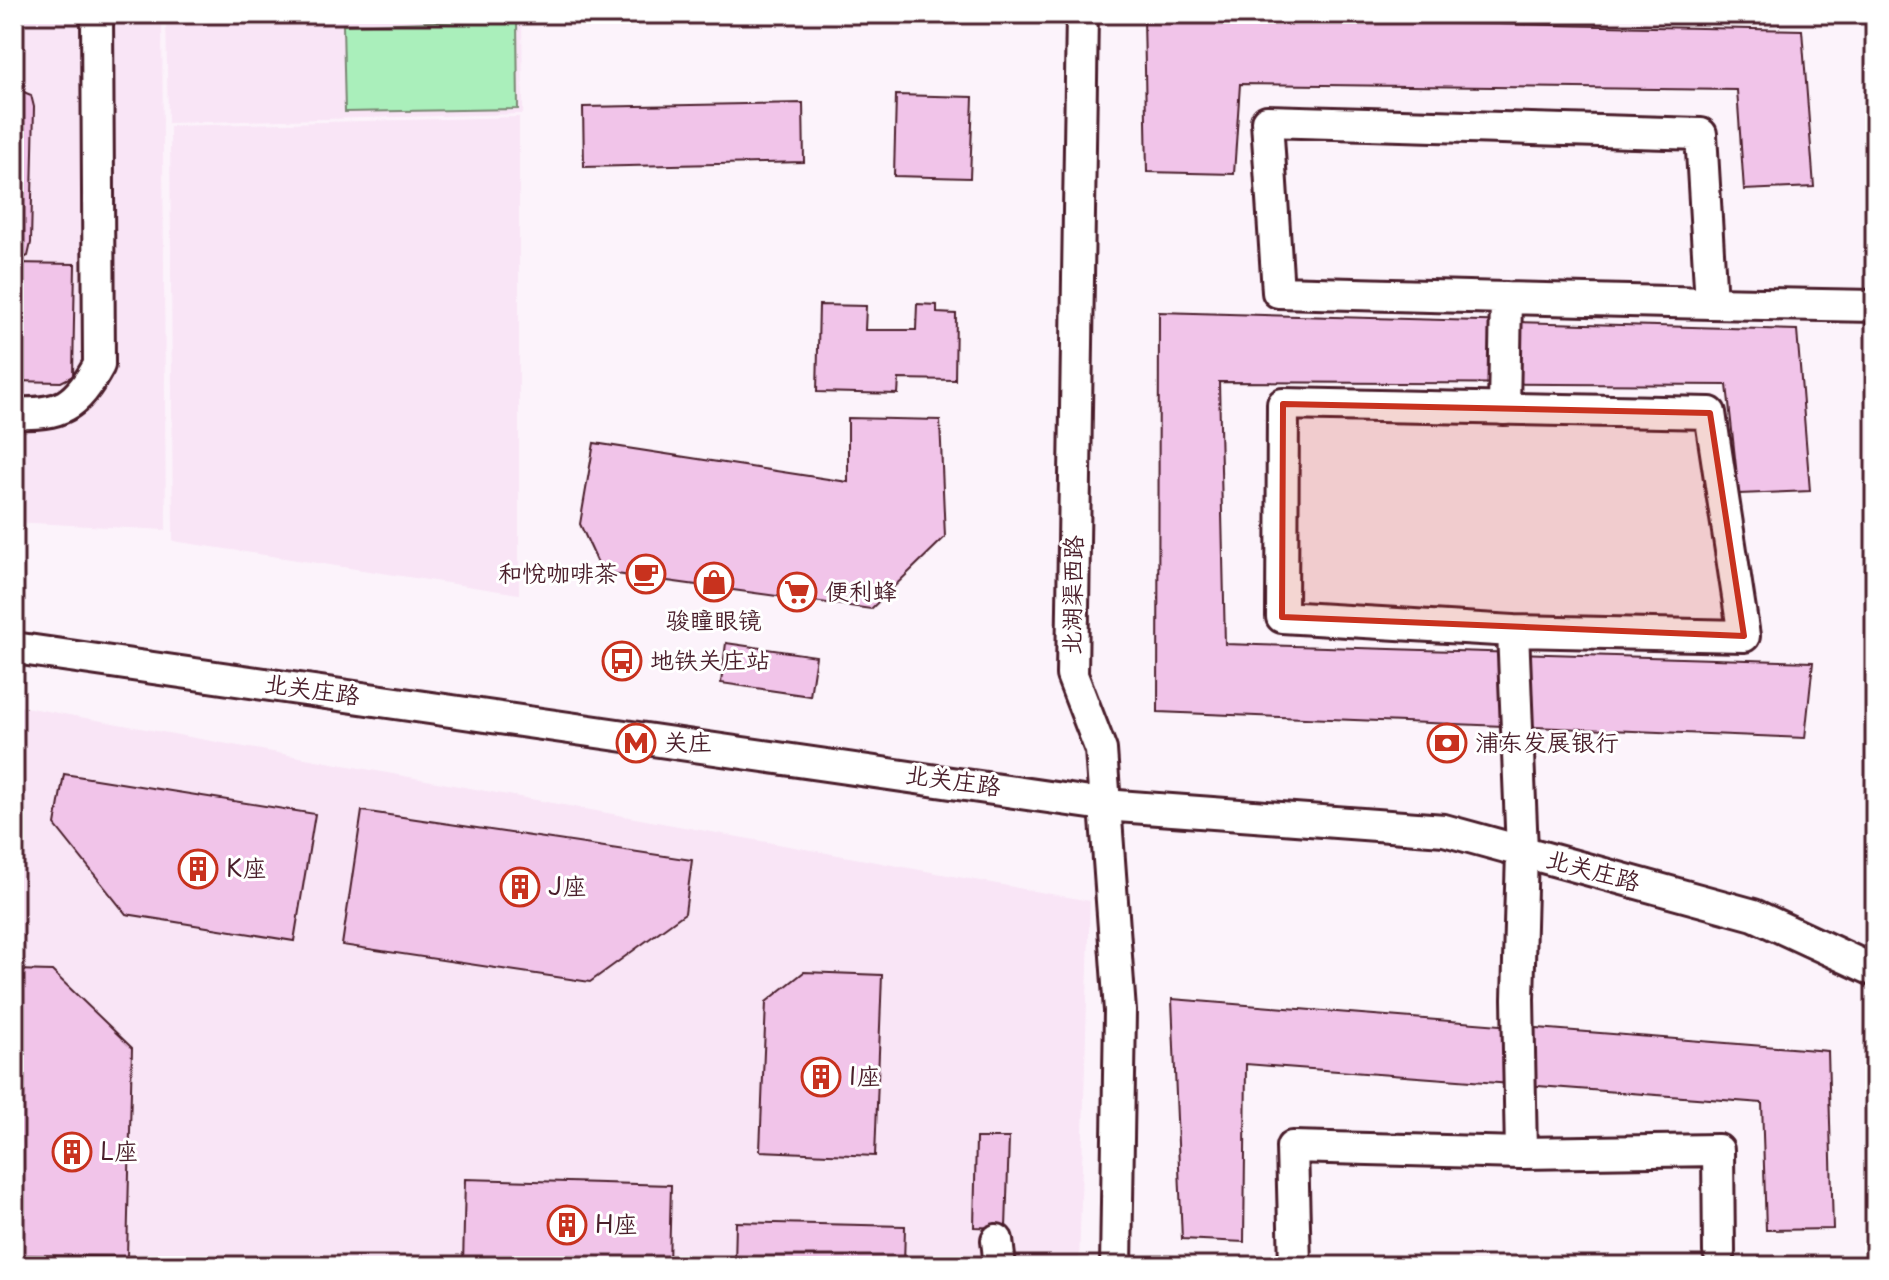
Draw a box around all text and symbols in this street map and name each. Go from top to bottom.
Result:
street label: 北湖渠西路 [1052,535,1090,655]
cafe icon: 和悦咖啡茶 [625,553,667,595]
place label: 和悦咖啡茶 [498,554,618,590]
shop icon: 骏瞳眼镜 [693,561,735,603]
supermarket icon: 便利蜂 [776,571,818,613]
place label: 便利蜂 [825,572,897,608]
place label: 骏瞳眼镜 [666,601,762,637]
bus stop icon: 地铁关庄站 [601,640,643,682]
place label: 地铁关庄站 [650,641,770,677]
street label: 北关庄路 [262,664,362,713]
metro station icon: 关庄 [615,722,657,764]
bank icon: 浦东发展银行 [1426,722,1468,764]
place label: 关庄 [664,723,712,759]
place label: 浦东发展银行 [1475,723,1619,759]
street label: 北关庄路 [903,755,1003,804]
street label: 北关庄路 [1542,839,1645,899]
building icon: K座 [177,848,219,890]
place label: K座 [226,849,266,885]
building icon: J座 [499,866,541,908]
place label: J座 [548,867,586,903]
building icon: I座 [800,1056,842,1098]
place label: I座 [849,1057,880,1093]
building icon: L座 [51,1131,93,1173]
place label: L座 [100,1132,138,1168]
building icon: H座 [546,1204,588,1246]
place label: H座 [595,1205,638,1241]

